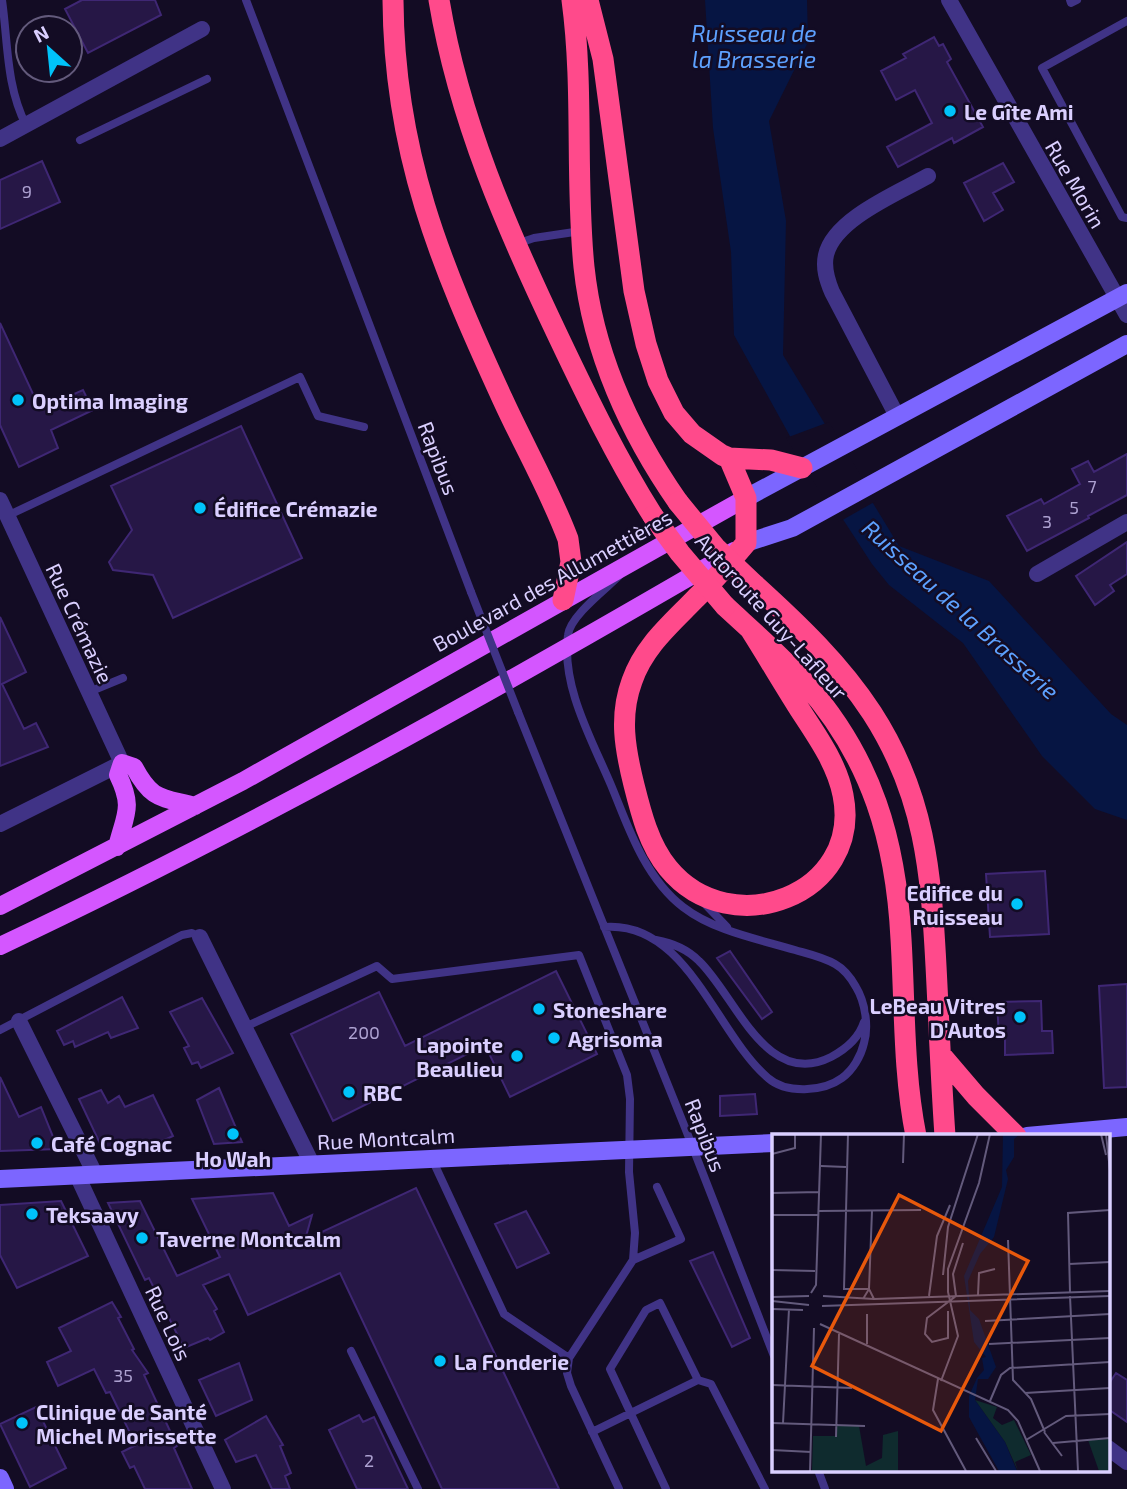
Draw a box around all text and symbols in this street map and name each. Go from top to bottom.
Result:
north arrow [14,14,84,84]
water label: Ruisseau de la Brasserie [691,19,817,73]
text: N [30,20,52,47]
place label: Le Gîte Ami [964,99,1074,124]
marker: Le Gîte Ami [942,103,958,119]
street label: Rue Morin [1041,136,1111,232]
house number: 9 [22,180,32,202]
place label: Optima Imaging [32,388,188,413]
marker: Optima Imaging [10,392,26,408]
street label: Rapibus [414,418,464,498]
house number: 7 [1087,475,1097,497]
place label: Édifice Crémazie [214,496,378,521]
house number: 5 [1069,496,1079,518]
marker: Édifice Crémazie [192,500,208,516]
street label: Boulevard des Allumettières [428,504,676,656]
house number: 3 [1042,510,1052,532]
water label: Ruisseau de la Brasserie [857,513,1065,705]
street label: Autoroute Guy-Lafleur [691,528,854,705]
street label: Rue Crémazie [41,559,119,687]
place label: Edifice du Ruisseau [907,880,1003,929]
marker: Edifice du Ruisseau [1009,896,1025,912]
place label: LeBeau Vitres D'Autos [870,993,1006,1042]
place label: Stoneshare [553,997,667,1022]
marker: Stoneshare [531,1001,547,1017]
marker: LeBeau Vitres D'Autos [1012,1009,1028,1025]
house number: 200 [348,1021,380,1043]
place label: Agrisoma [568,1026,663,1051]
marker: Agrisoma [546,1030,562,1046]
place label: Lapointe Beaulieu [416,1032,503,1081]
marker: Lapointe Beaulieu [509,1048,525,1064]
place label: RBC [363,1080,402,1105]
marker: RBC [341,1084,357,1100]
street label: Rapibus [681,1095,731,1175]
street label: Rue Montcalm [316,1122,456,1154]
marker: Ho Wah [225,1126,241,1142]
place label: Café Cognac [51,1131,173,1156]
inset map [772,1134,1110,1472]
marker: Café Cognac [29,1135,45,1151]
place label: Ho Wah [195,1146,271,1171]
place label: Teksaavy [46,1202,139,1228]
marker: Teksaavy [24,1206,40,1222]
place label: Taverne Montcalm [156,1226,341,1251]
marker: Taverne Montcalm [134,1230,150,1246]
street label: Rue Lois [141,1282,197,1364]
place label: La Fonderie [454,1349,569,1374]
marker: La Fonderie [432,1353,448,1369]
house number: 35 [113,1364,133,1386]
place label: Clinique de Santé Michel Morissette [36,1399,217,1448]
marker: Clinique de Santé Michel Morissette [14,1415,30,1431]
house number: 2 [364,1449,374,1471]

